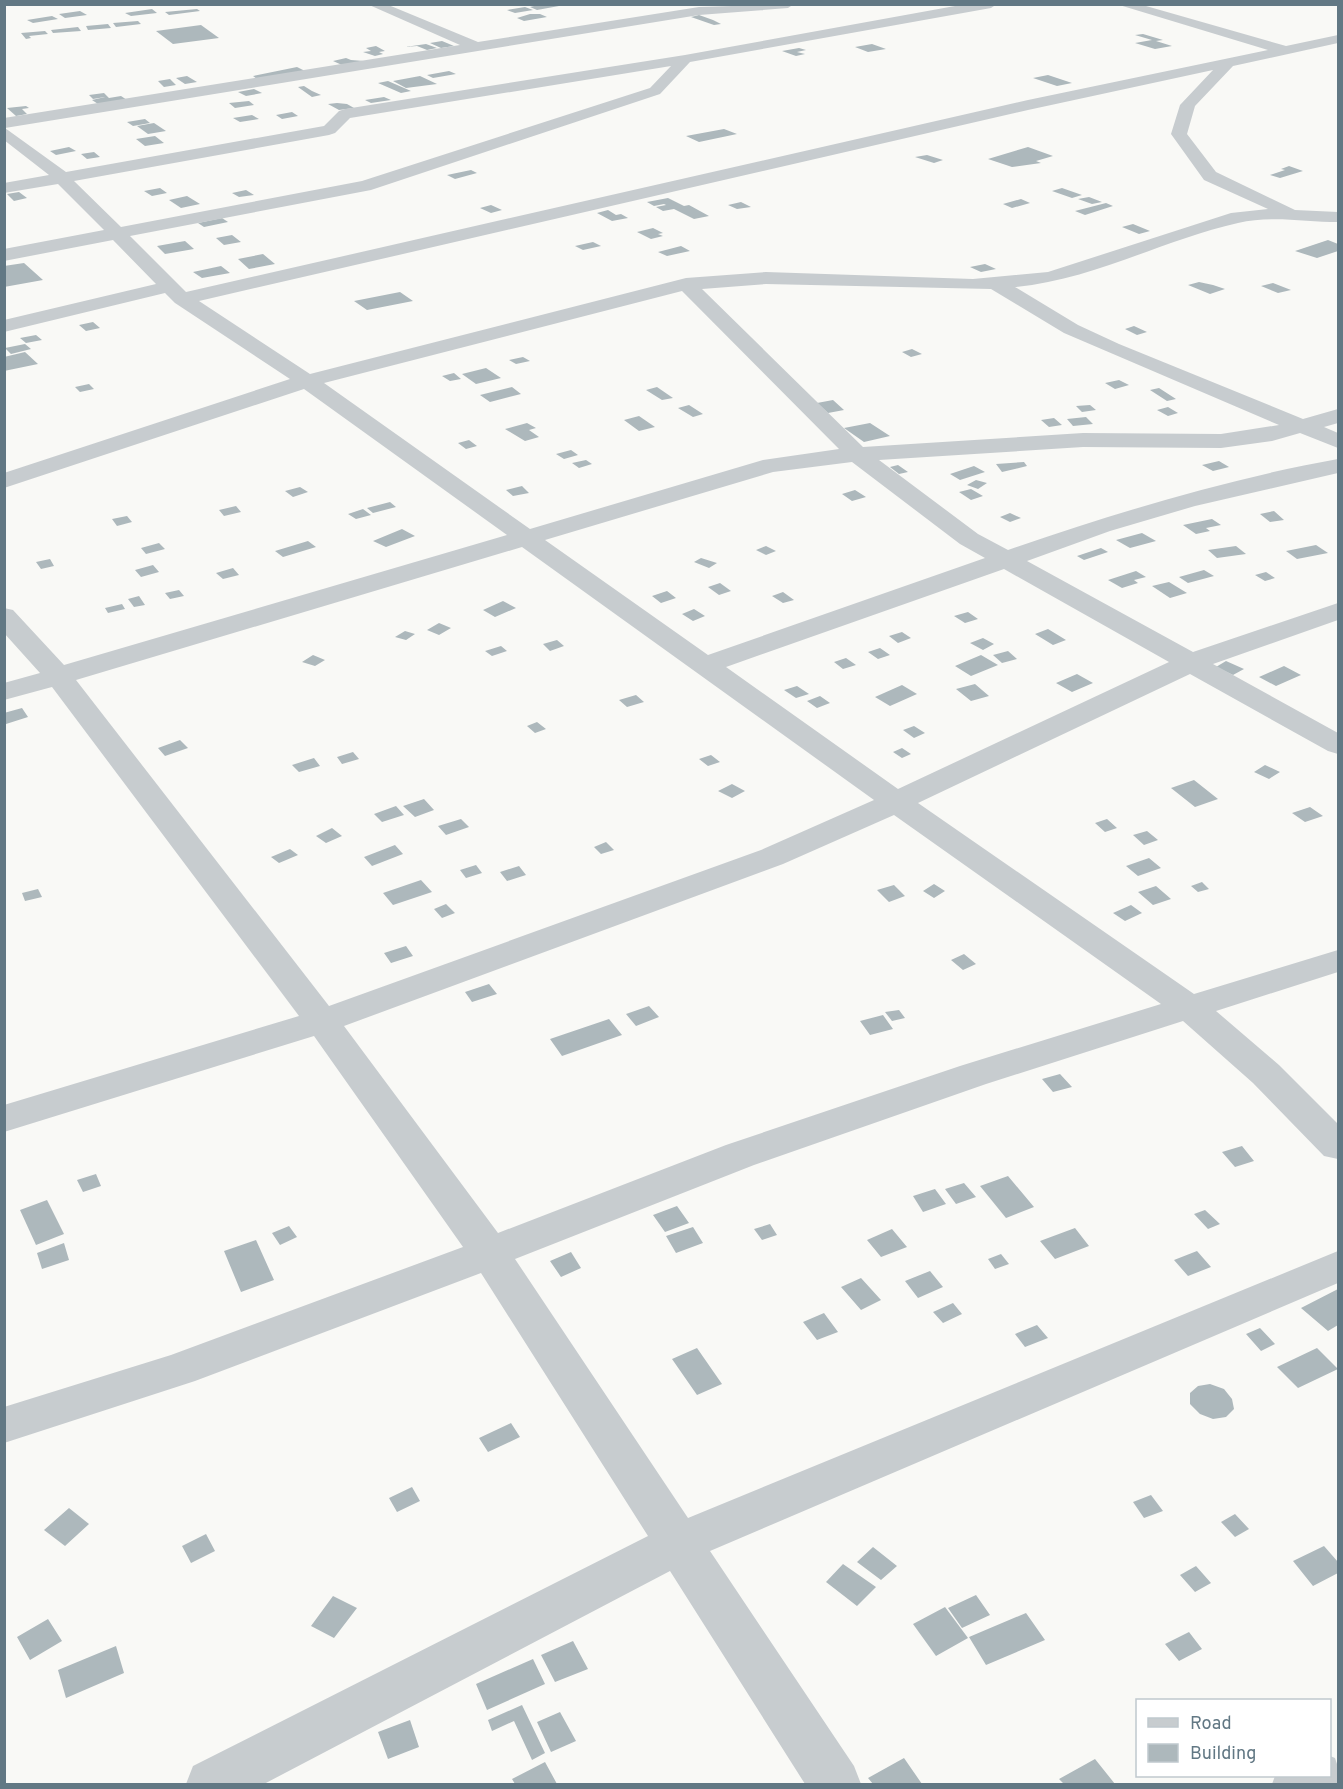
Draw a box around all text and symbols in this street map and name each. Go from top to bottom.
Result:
legend [1136,1699,1331,1777]
text: Road [1190,1713,1232,1736]
text: Building [1190,1743,1256,1766]

